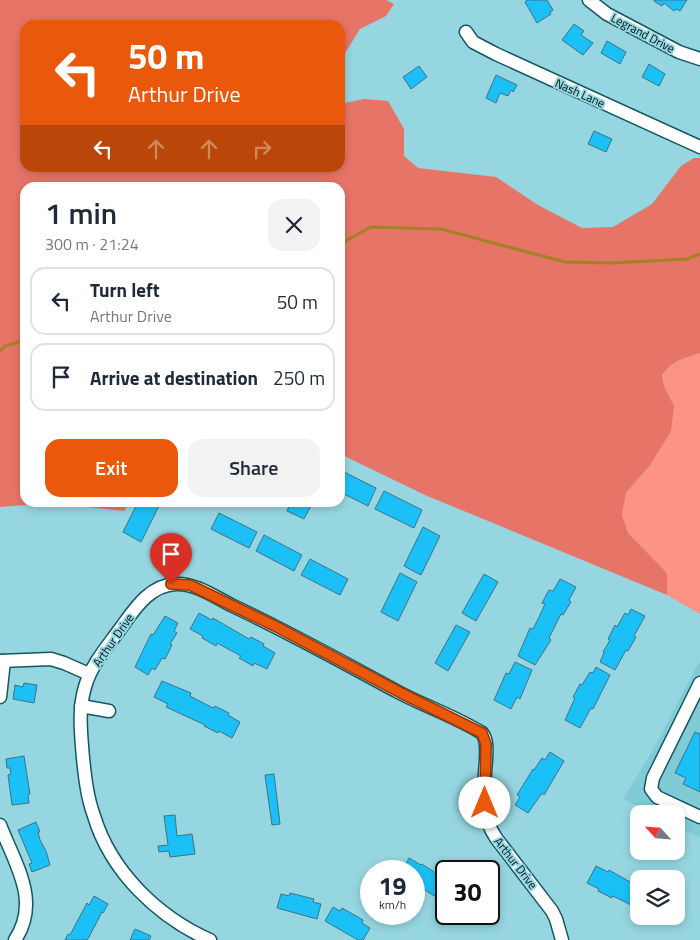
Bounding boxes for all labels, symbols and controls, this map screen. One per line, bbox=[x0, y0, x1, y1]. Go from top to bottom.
street label: Legrand Drive bbox=[608, 8, 678, 58]
text: 50 m bbox=[128, 29, 204, 83]
icon: left bbox=[45, 40, 110, 105]
street label: Nash Lane bbox=[552, 74, 608, 112]
text: Arthur Drive bbox=[128, 77, 241, 111]
icon: left bbox=[89, 135, 117, 163]
icon: ahead bbox=[142, 135, 170, 163]
icon: ahead bbox=[195, 135, 223, 163]
icon: right bbox=[248, 135, 276, 163]
text: 1 min bbox=[45, 190, 117, 236]
button: close bbox=[268, 199, 320, 251]
text: 300 m · 21:24 bbox=[45, 232, 139, 256]
text: Turn left bbox=[90, 275, 160, 304]
icon: left bbox=[47, 287, 75, 315]
text: 50 m bbox=[277, 287, 318, 316]
text: Arthur Drive bbox=[90, 304, 172, 328]
icon: arrive bbox=[47, 363, 75, 391]
text: Arrive at destination bbox=[90, 363, 258, 392]
text: 250 m bbox=[273, 363, 325, 392]
button: Exit bbox=[45, 439, 178, 497]
button: Share bbox=[188, 439, 320, 497]
pin bbox=[150, 533, 192, 584]
icon: arrive bbox=[157, 540, 185, 568]
street label: Arthur Drive bbox=[88, 609, 138, 671]
position arrow bbox=[458, 776, 510, 828]
north arrow bbox=[630, 805, 685, 860]
map controls bbox=[630, 805, 685, 925]
street label: Arthur Drive bbox=[490, 833, 542, 893]
speed limit sign: 30 bbox=[435, 860, 500, 925]
text: 19 bbox=[378, 867, 407, 905]
button: layers bbox=[630, 870, 685, 925]
text: km/h bbox=[379, 895, 406, 914]

